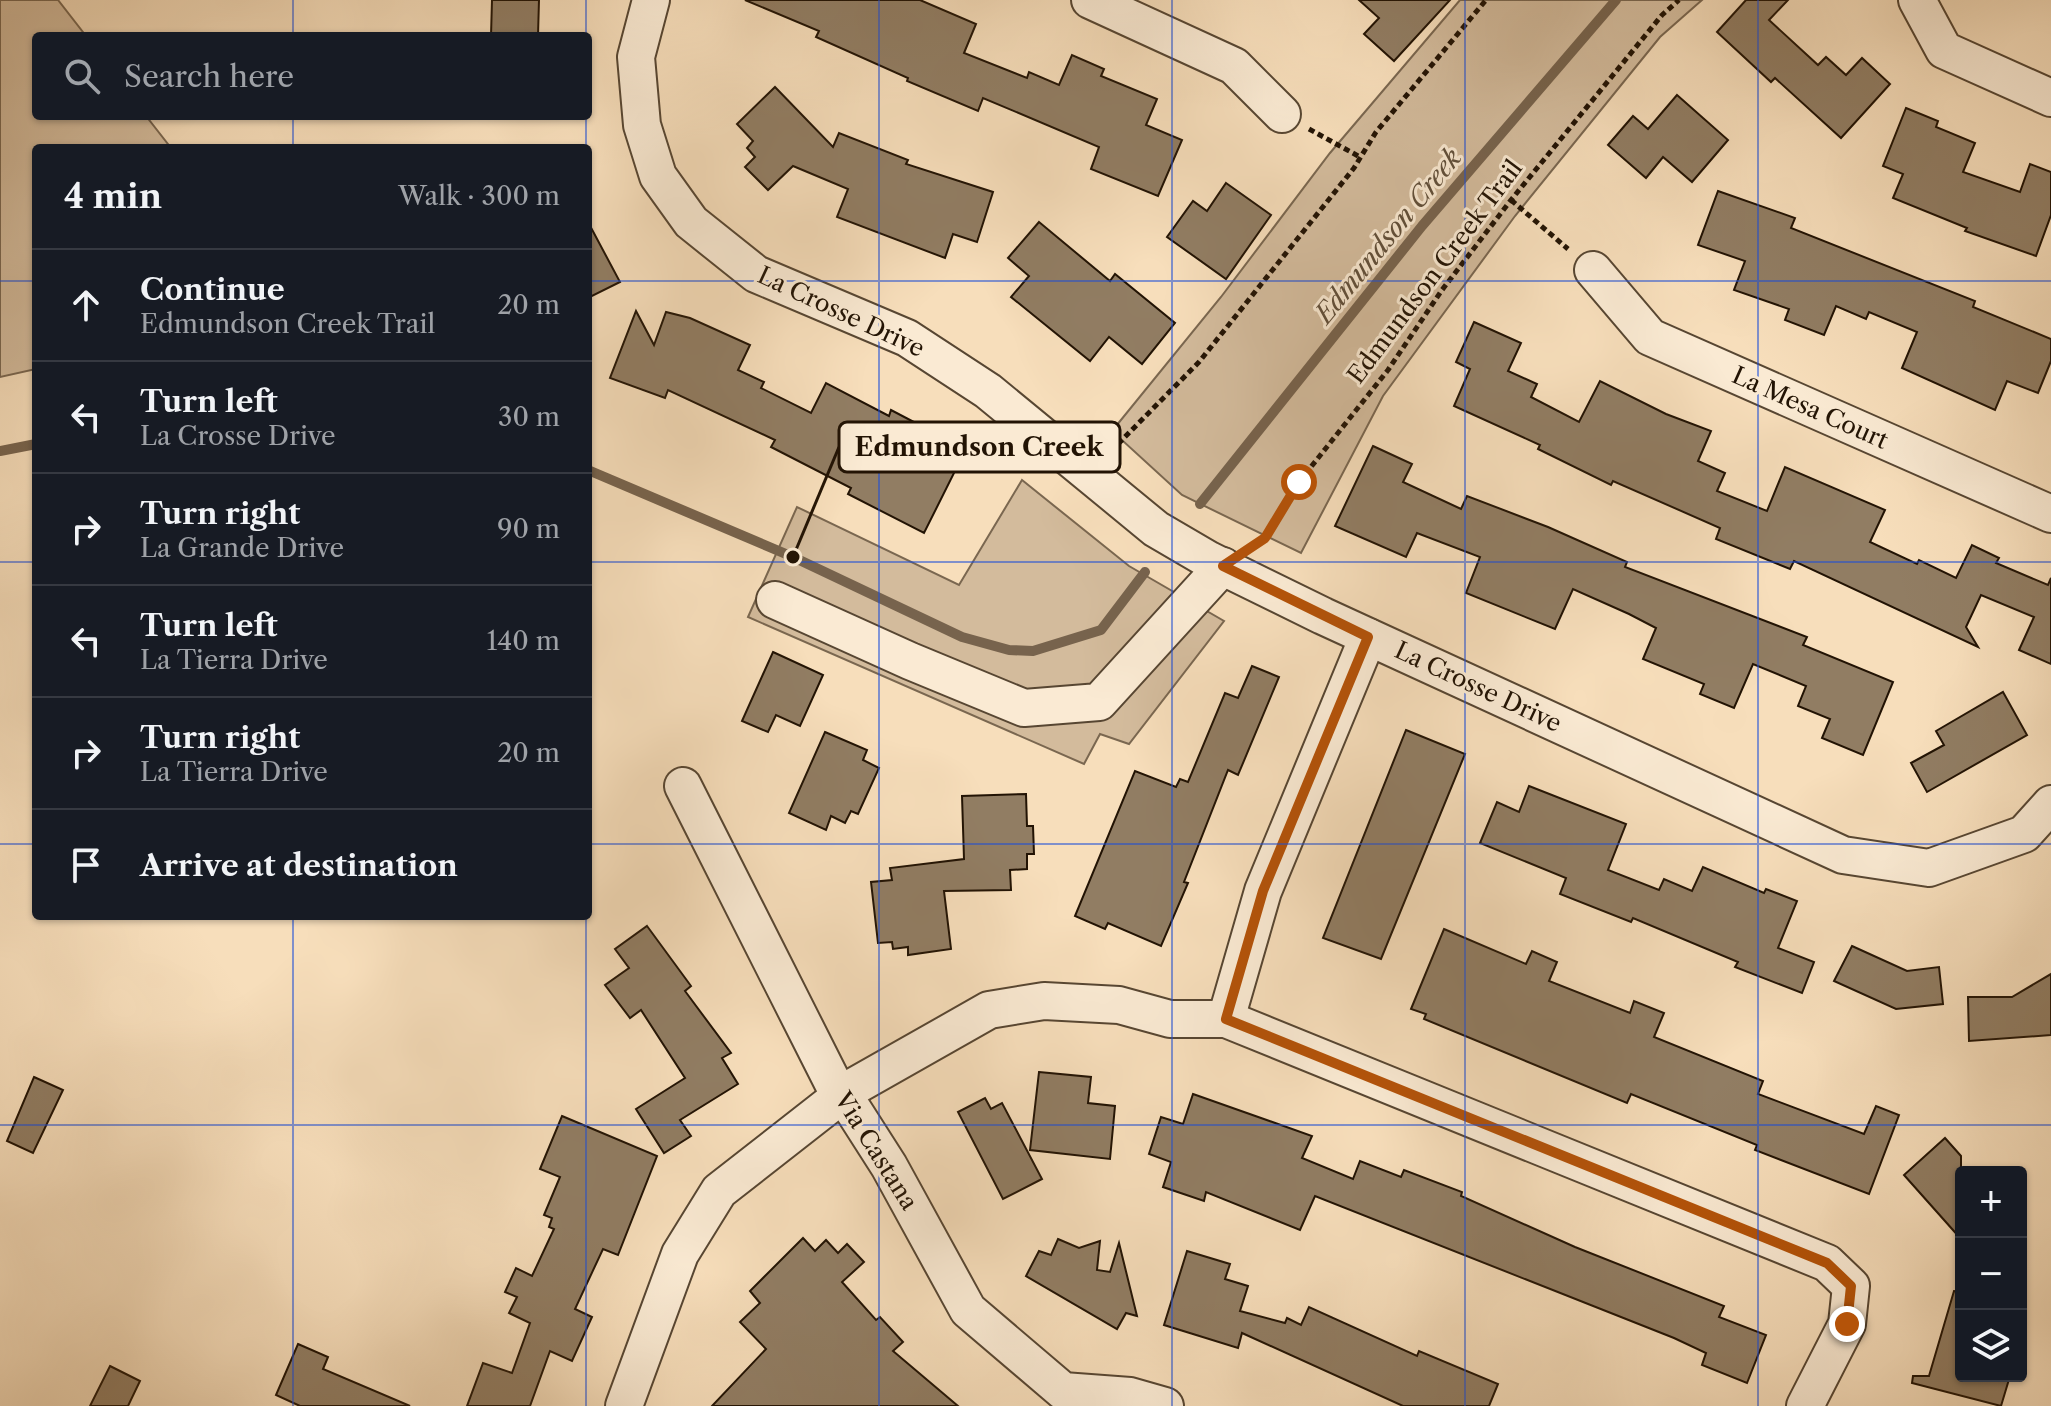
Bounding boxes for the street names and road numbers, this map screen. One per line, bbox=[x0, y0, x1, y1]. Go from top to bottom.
street label: Edmundson Creek Trail bbox=[1341, 154, 1528, 389]
street label: La Crosse Drive bbox=[753, 260, 929, 363]
street label: La Mesa Court bbox=[1728, 360, 1893, 455]
street label: La Crosse Drive bbox=[1390, 635, 1566, 738]
street label: Via Castana bbox=[828, 1086, 924, 1215]

